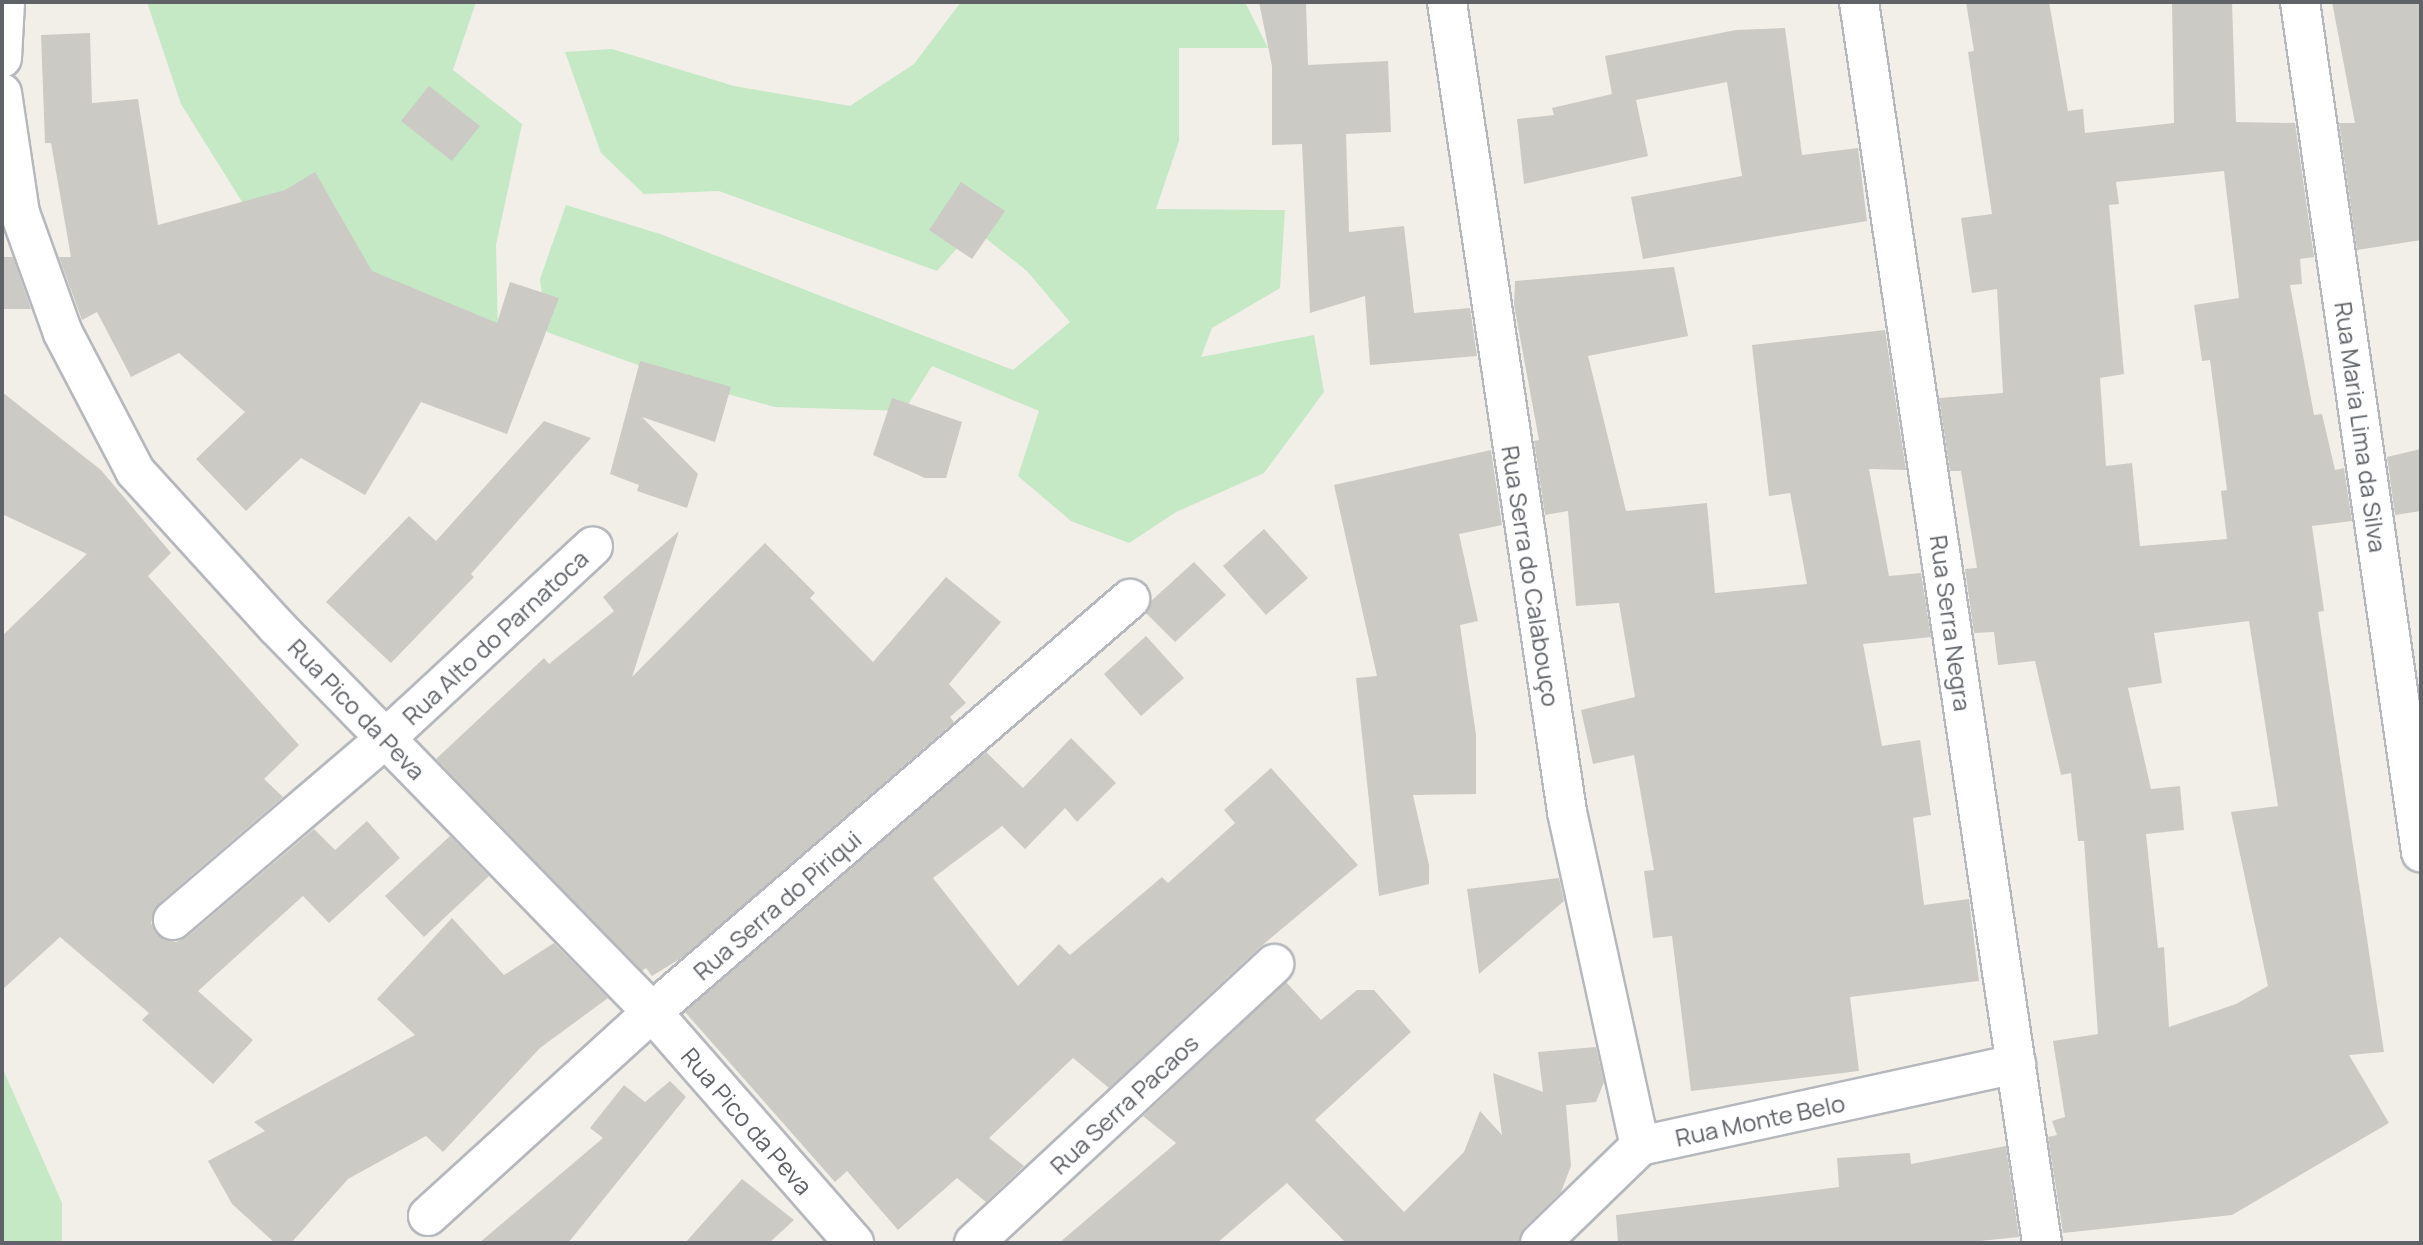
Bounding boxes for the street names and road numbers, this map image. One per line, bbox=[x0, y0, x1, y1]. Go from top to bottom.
street label: Rua Maria Lima da Silva bbox=[2329, 300, 2393, 554]
street label: Rua Serra do Calabouço bbox=[1496, 444, 1566, 708]
street label: Rua Serra Negra bbox=[1924, 533, 1978, 713]
street label: Rua Alto do Parnatoca bbox=[396, 544, 594, 730]
street label: Rua Pico da Peva bbox=[283, 633, 431, 785]
street label: Rua Serra do Piriqui bbox=[687, 824, 867, 986]
street label: Rua Serra Pacaos bbox=[1044, 1028, 1204, 1180]
street label: Rua Pico da Peva bbox=[676, 1042, 818, 1200]
street label: Rua Monte Belo bbox=[1673, 1088, 1847, 1152]

